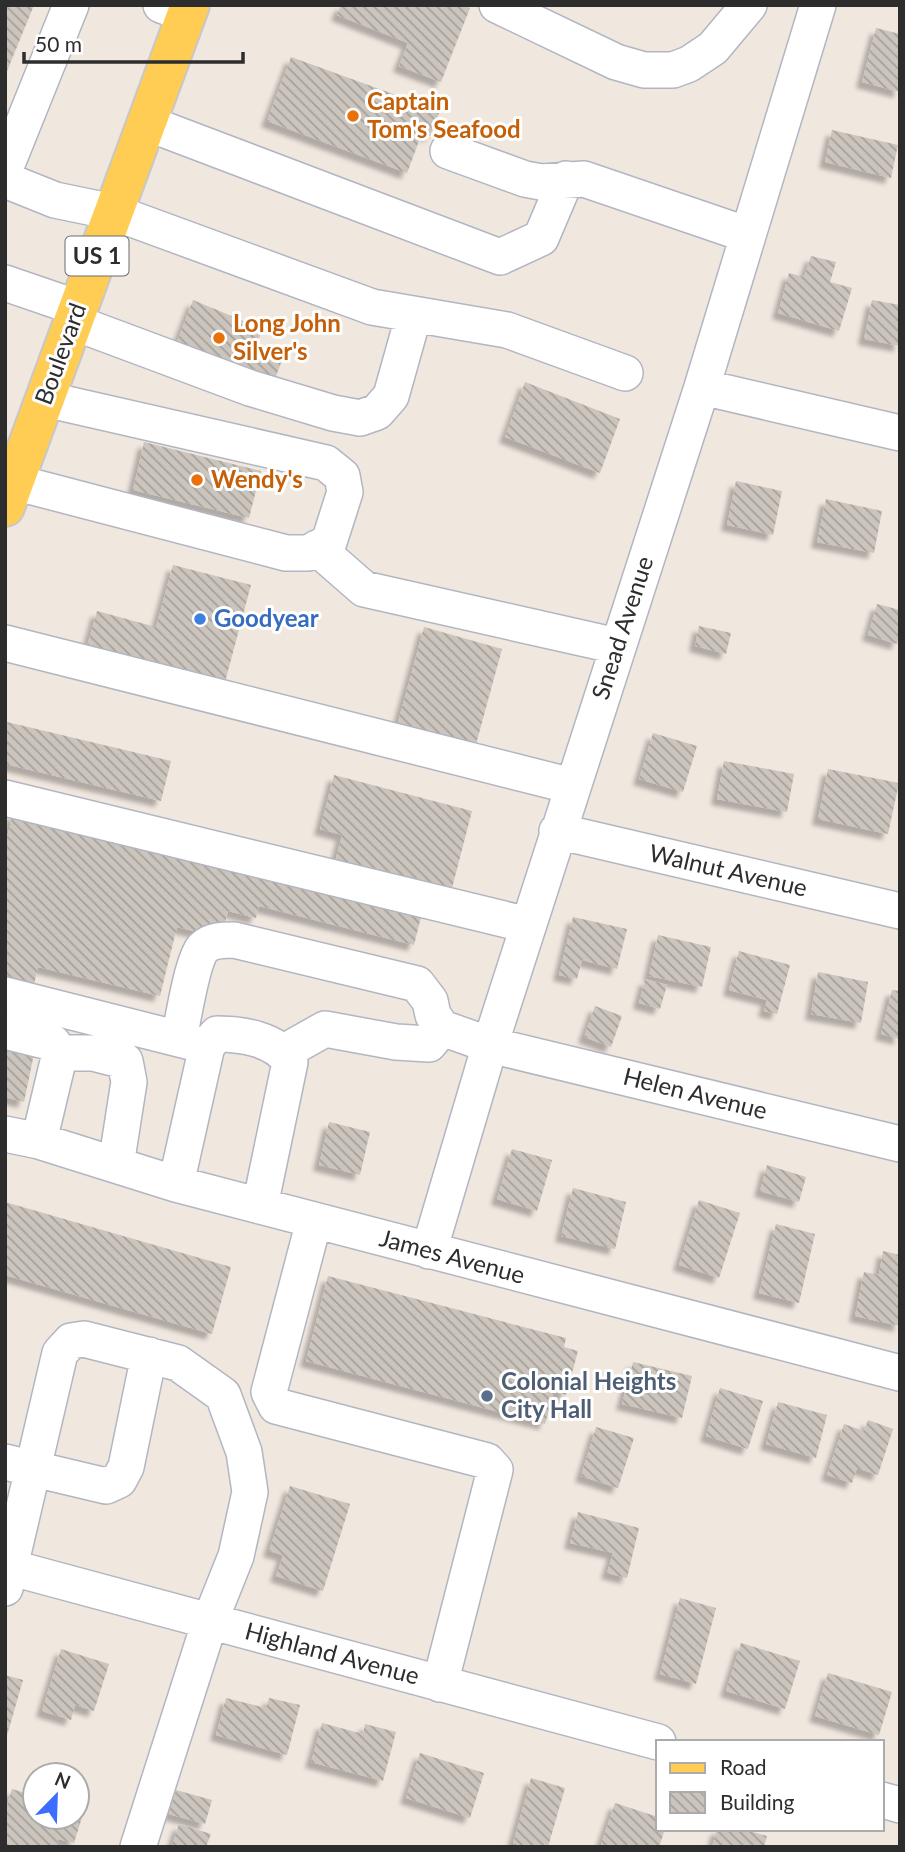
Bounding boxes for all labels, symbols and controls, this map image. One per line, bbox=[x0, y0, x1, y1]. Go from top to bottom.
scale bar bbox=[24, 21, 243, 65]
text: 50 m bbox=[35, 31, 82, 56]
place label: Captain Tom's Seafood bbox=[367, 86, 521, 143]
marker: Captain Tom's Seafood bbox=[345, 108, 361, 124]
road number: US 1 bbox=[66, 236, 128, 276]
street label: Boulevard bbox=[28, 299, 91, 408]
place label: Long John Silver's bbox=[233, 308, 341, 365]
marker: Long John Silver's bbox=[211, 330, 227, 346]
place label: Wendy's bbox=[211, 464, 303, 493]
marker: Wendy's bbox=[189, 472, 205, 488]
street label: Snead Avenue bbox=[585, 552, 658, 703]
place label: Goodyear bbox=[214, 603, 319, 632]
marker: Goodyear bbox=[192, 611, 208, 627]
street label: Walnut Avenue bbox=[647, 837, 810, 902]
street label: Helen Avenue bbox=[620, 1061, 770, 1124]
street label: James Avenue bbox=[377, 1222, 528, 1289]
place label: Colonial Heights City Hall bbox=[501, 1366, 676, 1423]
marker: Colonial Heights City Hall bbox=[479, 1388, 495, 1404]
street label: Highland Avenue bbox=[242, 1615, 423, 1690]
legend bbox=[656, 1740, 884, 1831]
text: Road bbox=[720, 1754, 767, 1779]
north arrow bbox=[21, 1761, 91, 1831]
text: N bbox=[52, 1766, 74, 1793]
text: Building bbox=[720, 1789, 795, 1814]

